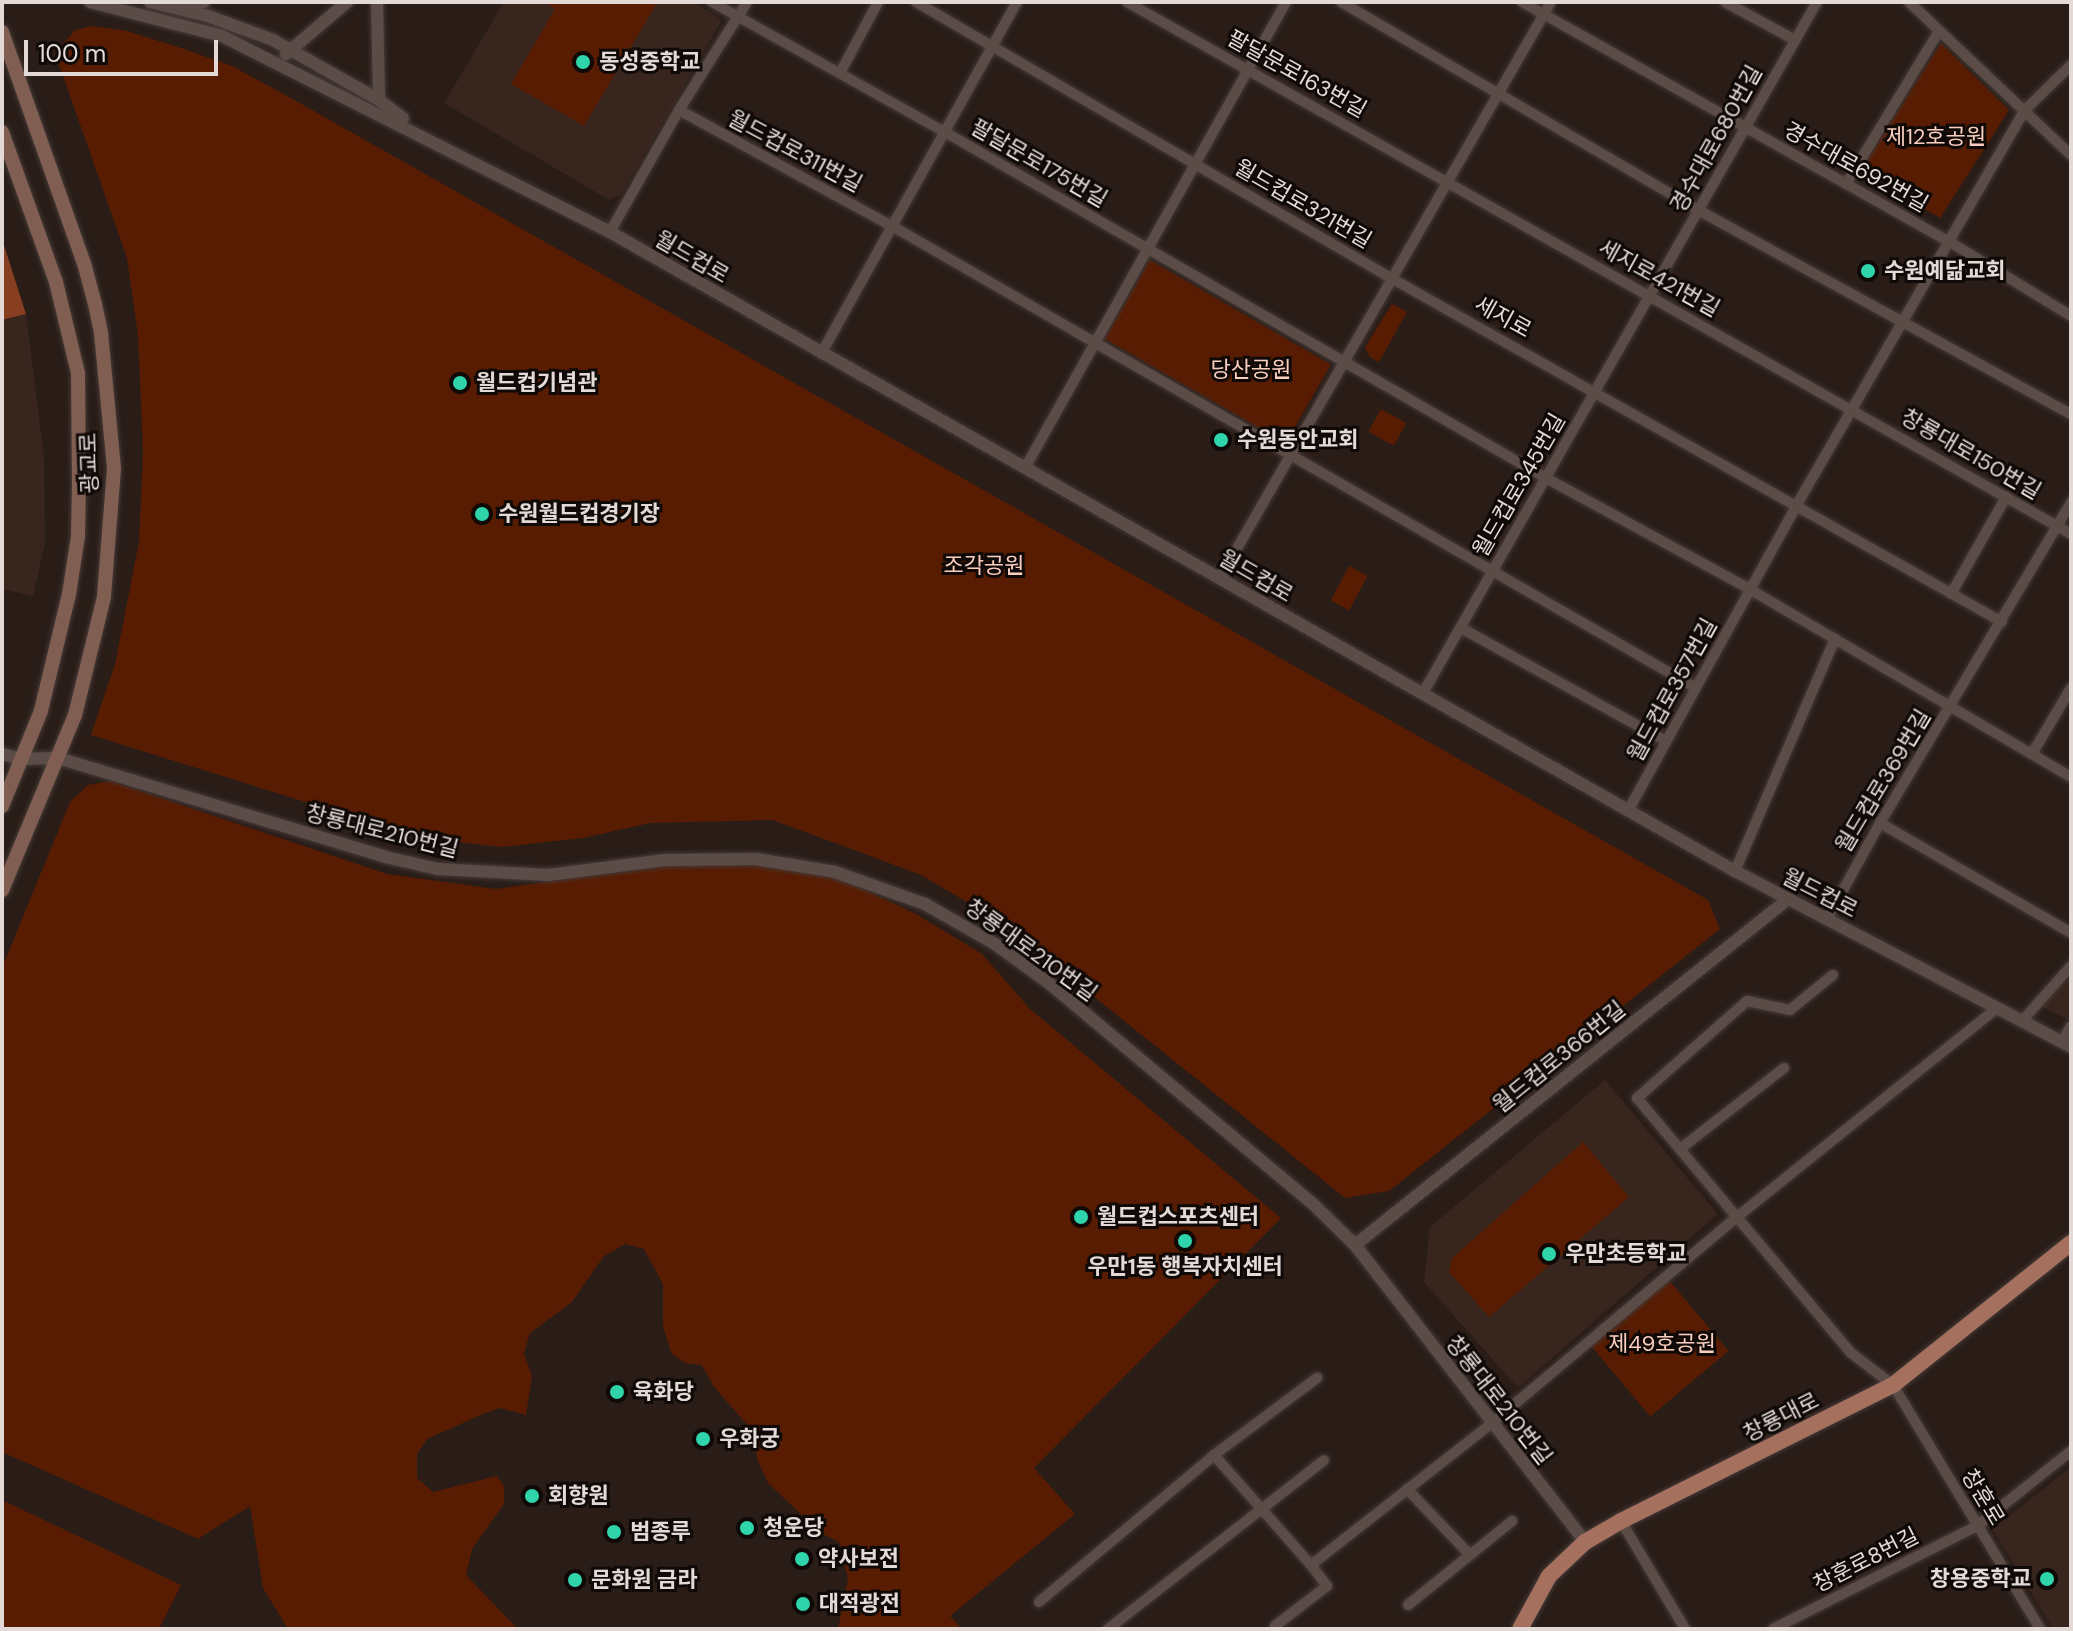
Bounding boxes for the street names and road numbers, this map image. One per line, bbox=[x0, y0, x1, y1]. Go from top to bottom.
street label: 팔달문로163번길 bbox=[1223, 25, 1371, 123]
street label: 경수대로680번길 bbox=[1665, 61, 1767, 217]
street label: 월드컵로311번길 bbox=[724, 105, 866, 197]
street label: 팔달문로175번길 bbox=[966, 113, 1112, 213]
street label: 경수대로692번길 bbox=[1779, 116, 1933, 218]
street label: 월드컵로321번길 bbox=[1230, 154, 1376, 254]
street label: 월드컵로 bbox=[650, 225, 734, 289]
street label: 세지로421번길 bbox=[1594, 234, 1724, 322]
street label: 세지로 bbox=[1470, 291, 1536, 343]
street label: 창룡대로150번길 bbox=[1897, 403, 2045, 505]
street label: 월드컵로345번길 bbox=[1467, 409, 1571, 561]
street label: 광교로 bbox=[75, 432, 103, 494]
street label: 월드컵로 bbox=[1214, 544, 1298, 608]
street label: 월드컵로357번길 bbox=[1622, 614, 1722, 766]
street label: 월드컵로369번길 bbox=[1830, 705, 1936, 857]
street label: 창룡대로210번길 bbox=[303, 799, 461, 863]
street label: 월드컵로 bbox=[1778, 863, 1862, 923]
street label: 창룡대로210번길 bbox=[960, 893, 1102, 1007]
street label: 월드컵로366번길 bbox=[1488, 996, 1630, 1118]
street label: 창룡대로210번길 bbox=[1441, 1330, 1557, 1470]
street label: 창룡대로 bbox=[1739, 1387, 1823, 1447]
street label: 창훈로 bbox=[1956, 1464, 2010, 1530]
street label: 창훈로8번길 bbox=[1809, 1522, 1923, 1598]

